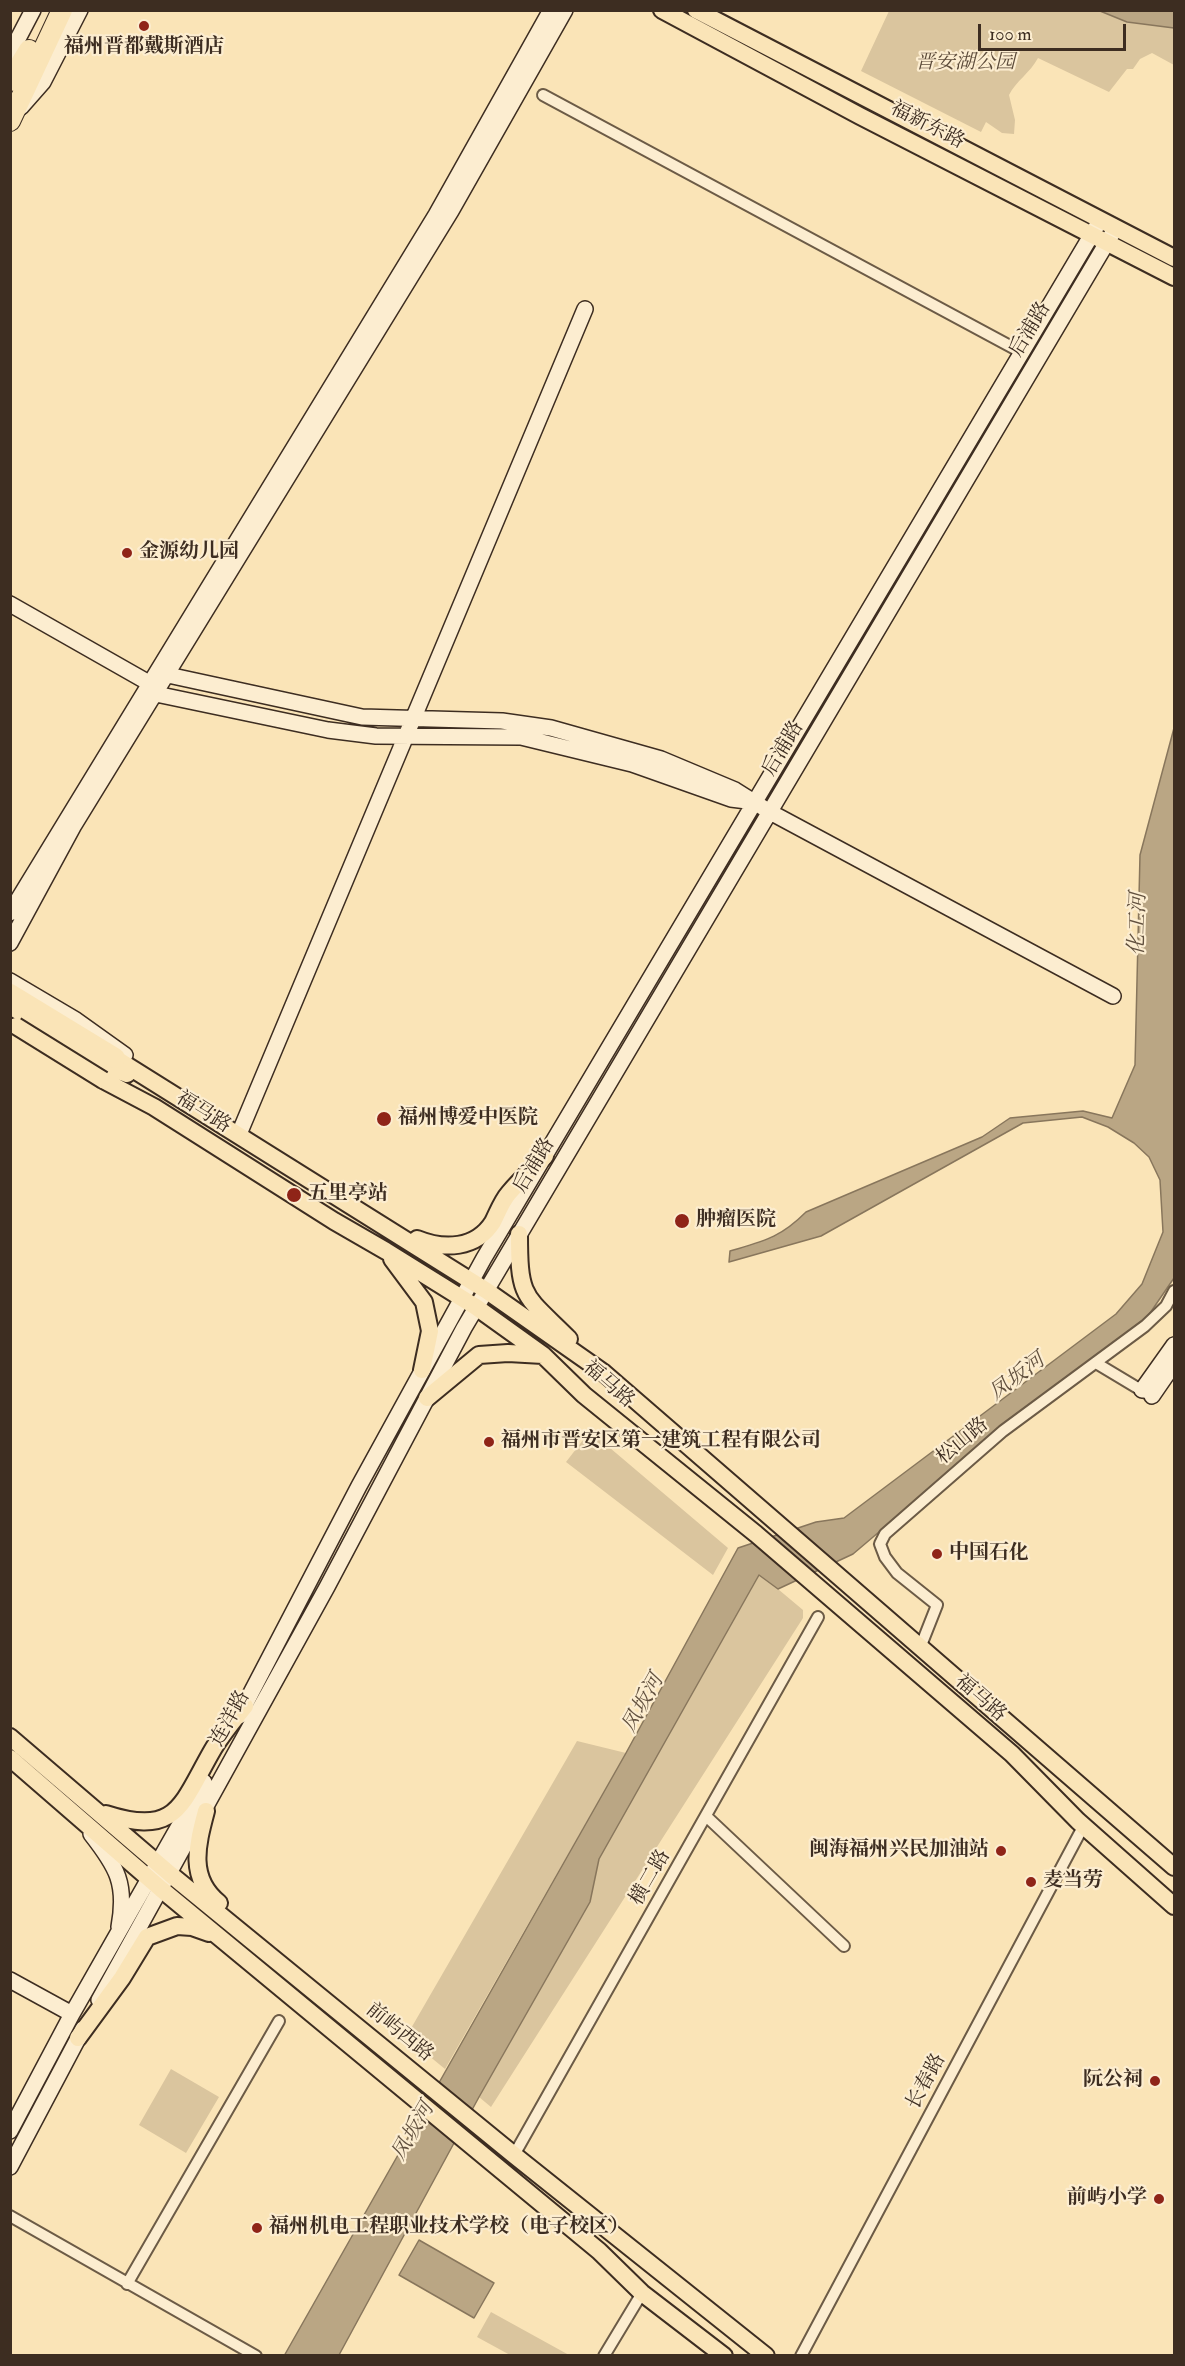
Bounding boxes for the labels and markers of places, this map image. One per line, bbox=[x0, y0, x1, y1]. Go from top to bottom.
marker: 福州晋都戴斯酒店 bbox=[137, 19, 151, 33]
place label: 福州晋都戴斯酒店 bbox=[64, 36, 224, 60]
place label: 金源幼儿园 bbox=[139, 541, 239, 565]
marker: 金源幼儿园 bbox=[120, 546, 134, 560]
place label: 福州博爱中医院 bbox=[398, 1107, 538, 1131]
marker: 福州博爱中医院 bbox=[375, 1110, 393, 1128]
place label: 五里亭站 bbox=[308, 1183, 388, 1207]
marker: 五里亭站 bbox=[285, 1186, 303, 1204]
place label: 肿瘤医院 bbox=[696, 1209, 776, 1233]
marker: 肿瘤医院 bbox=[673, 1212, 691, 1230]
place label: 福州市晋安区第一建筑工程有限公司 bbox=[501, 1430, 821, 1454]
marker: 福州市晋安区第一建筑工程有限公司 bbox=[482, 1435, 496, 1449]
place label: 中国石化 bbox=[949, 1542, 1029, 1566]
marker: 中国石化 bbox=[930, 1547, 944, 1561]
place label: 闽海福州兴民加油站 bbox=[809, 1839, 989, 1863]
marker: 闽海福州兴民加油站 bbox=[994, 1844, 1008, 1858]
place label: 麦当劳 bbox=[1043, 1870, 1103, 1894]
marker: 麦当劳 bbox=[1024, 1875, 1038, 1889]
place label: 阮公祠 bbox=[1083, 2069, 1143, 2093]
marker: 阮公祠 bbox=[1148, 2074, 1162, 2088]
place label: 前屿小学 bbox=[1067, 2187, 1147, 2211]
marker: 前屿小学 bbox=[1152, 2192, 1166, 2206]
place label: 福州机电工程职业技术学校（电子校区） bbox=[269, 2216, 629, 2240]
marker: 福州机电工程职业技术学校（电子校区） bbox=[250, 2221, 264, 2235]

